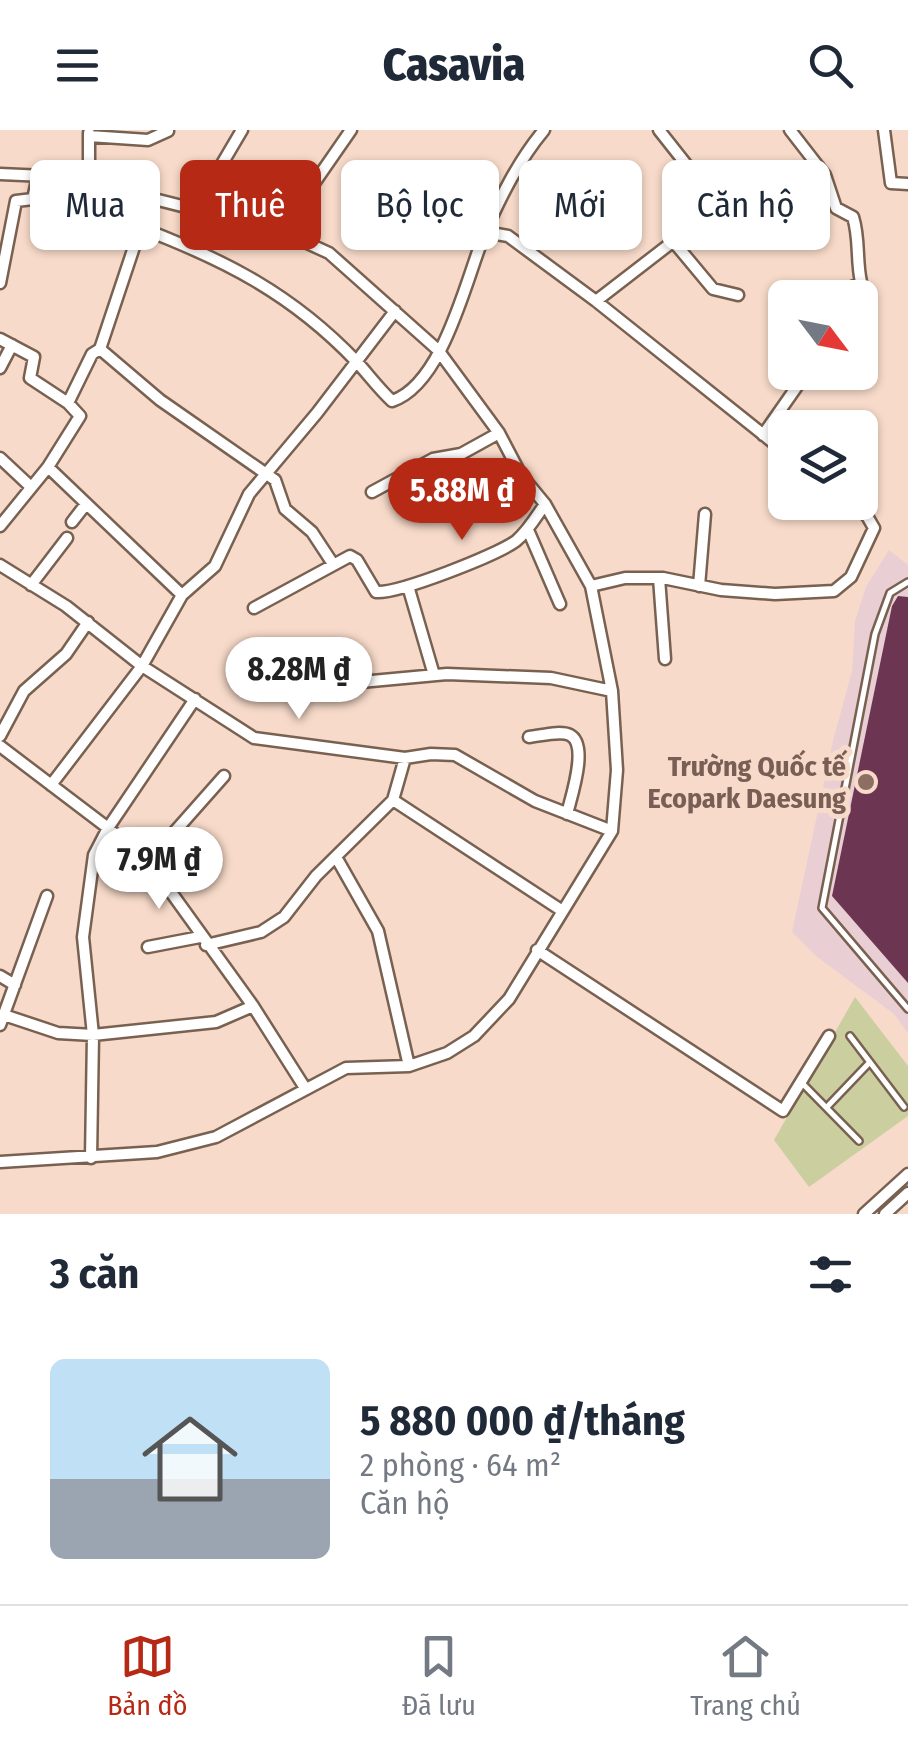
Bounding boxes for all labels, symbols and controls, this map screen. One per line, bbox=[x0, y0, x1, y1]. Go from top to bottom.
icon: menu bbox=[50, 38, 105, 93]
text: Casavia bbox=[383, 38, 525, 92]
icon: search bbox=[803, 38, 858, 93]
chip: Mua bbox=[30, 160, 160, 250]
chip: Thuê bbox=[180, 160, 321, 250]
chip: Bộ lọc bbox=[341, 160, 499, 250]
chip: Mới bbox=[519, 160, 642, 250]
chip: Căn hộ bbox=[662, 160, 830, 250]
north arrow bbox=[768, 280, 878, 390]
map controls bbox=[768, 280, 878, 520]
button: layers bbox=[768, 410, 878, 520]
pin: 5.88M ₫ bbox=[370, 458, 554, 543]
text: 5.88M ₫ bbox=[410, 471, 514, 509]
pin: 8.28M ₫ bbox=[207, 637, 391, 722]
text: 8.28M ₫ bbox=[247, 650, 351, 688]
place label: Trường Quốc tế Ecopark Daesung bbox=[648, 749, 848, 815]
marker: Trường Quốc tế Ecopark Daesung bbox=[855, 771, 877, 793]
pin: 7.9M ₫ bbox=[78, 827, 240, 912]
text: 7.9M ₫ bbox=[117, 840, 201, 878]
icon: filters bbox=[803, 1247, 858, 1302]
text: 3 căn bbox=[50, 1249, 139, 1299]
text: 5 880 000 ₫/tháng bbox=[360, 1396, 685, 1446]
icon: home bbox=[130, 1399, 250, 1519]
text: 2 phòng · 64 m² bbox=[360, 1446, 561, 1484]
text: Căn hộ bbox=[360, 1484, 450, 1522]
tab: Bản đồ bbox=[107, 1629, 187, 1722]
tab: Đã lưu bbox=[402, 1629, 476, 1722]
tab: Trang chủ bbox=[690, 1629, 801, 1722]

